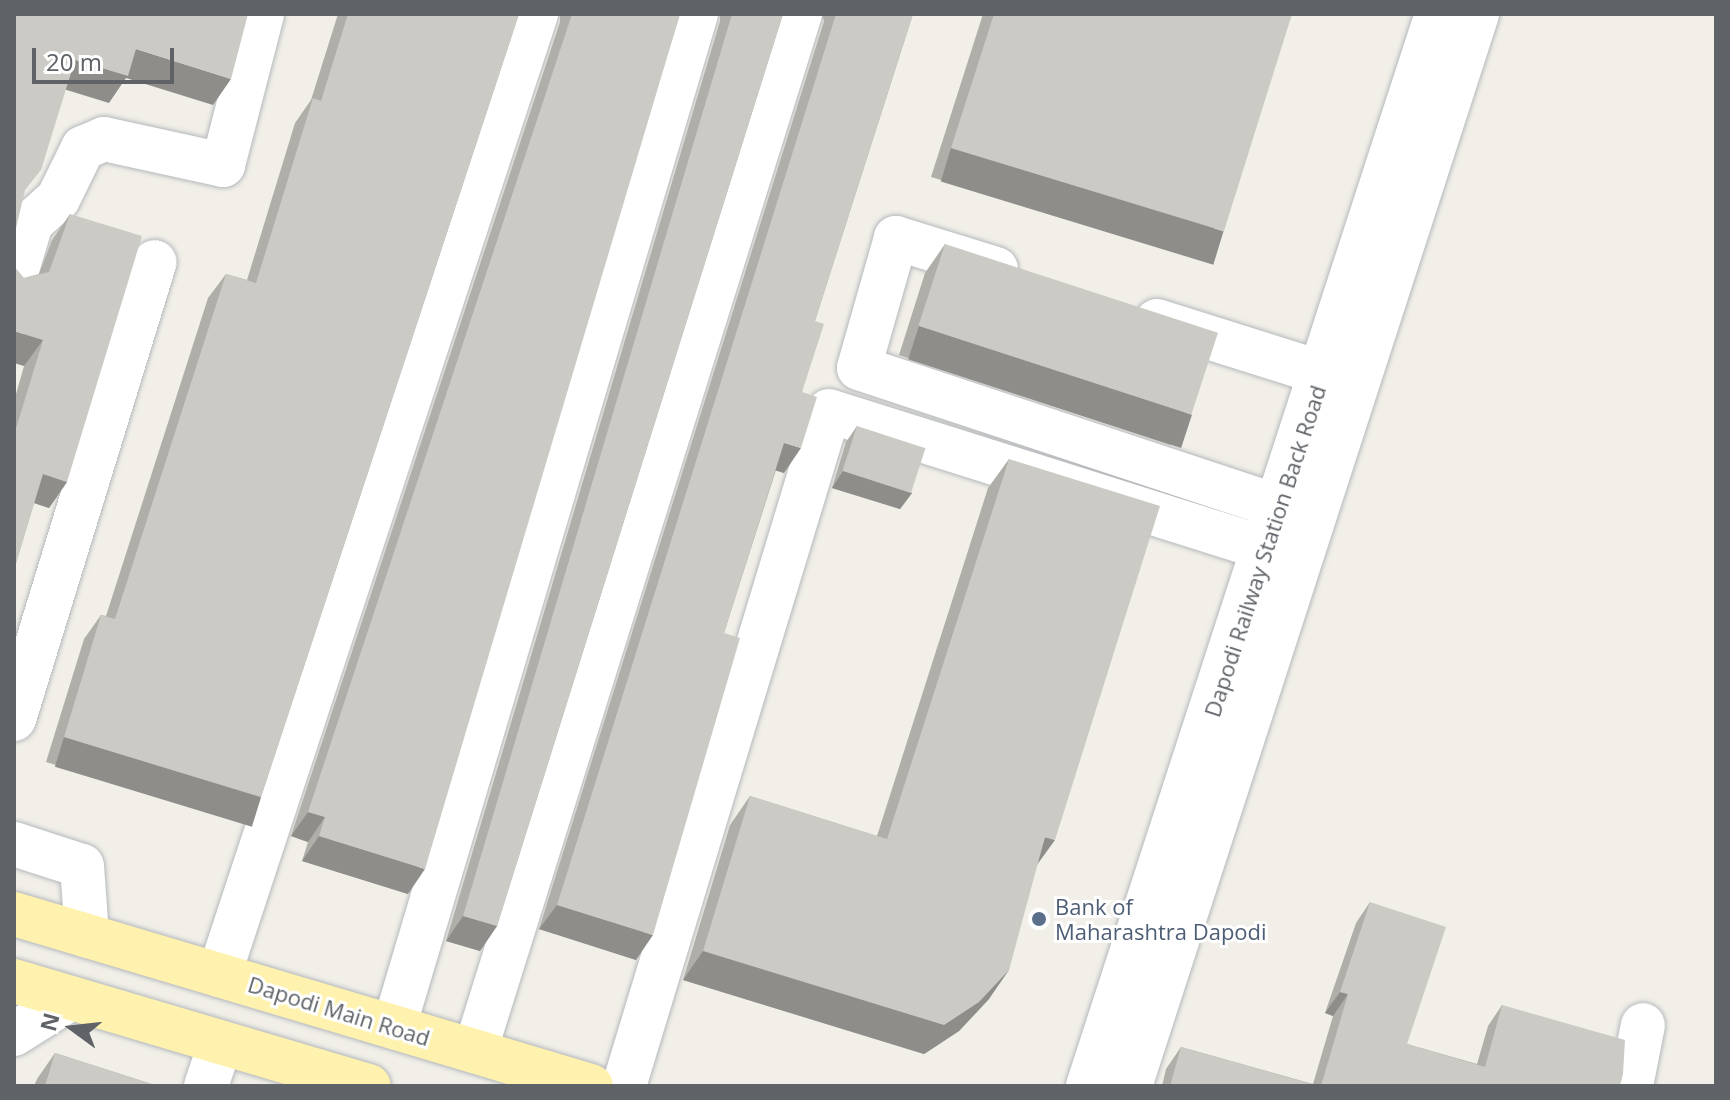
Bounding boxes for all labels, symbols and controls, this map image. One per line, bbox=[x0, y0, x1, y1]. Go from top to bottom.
scale bar bbox=[36, 32, 178, 82]
text: 20 m bbox=[46, 45, 102, 78]
street label: Dapodi Railway Station Back Road bbox=[1199, 382, 1331, 720]
place label: Bank of Maharashtra Dapodi bbox=[1055, 893, 1267, 944]
marker: Bank of Maharashtra Dapodi bbox=[1030, 910, 1048, 928]
street label: Dapodi Main Road bbox=[245, 971, 433, 1051]
north arrow bbox=[32, 988, 112, 1068]
text: N bbox=[32, 1009, 66, 1034]

